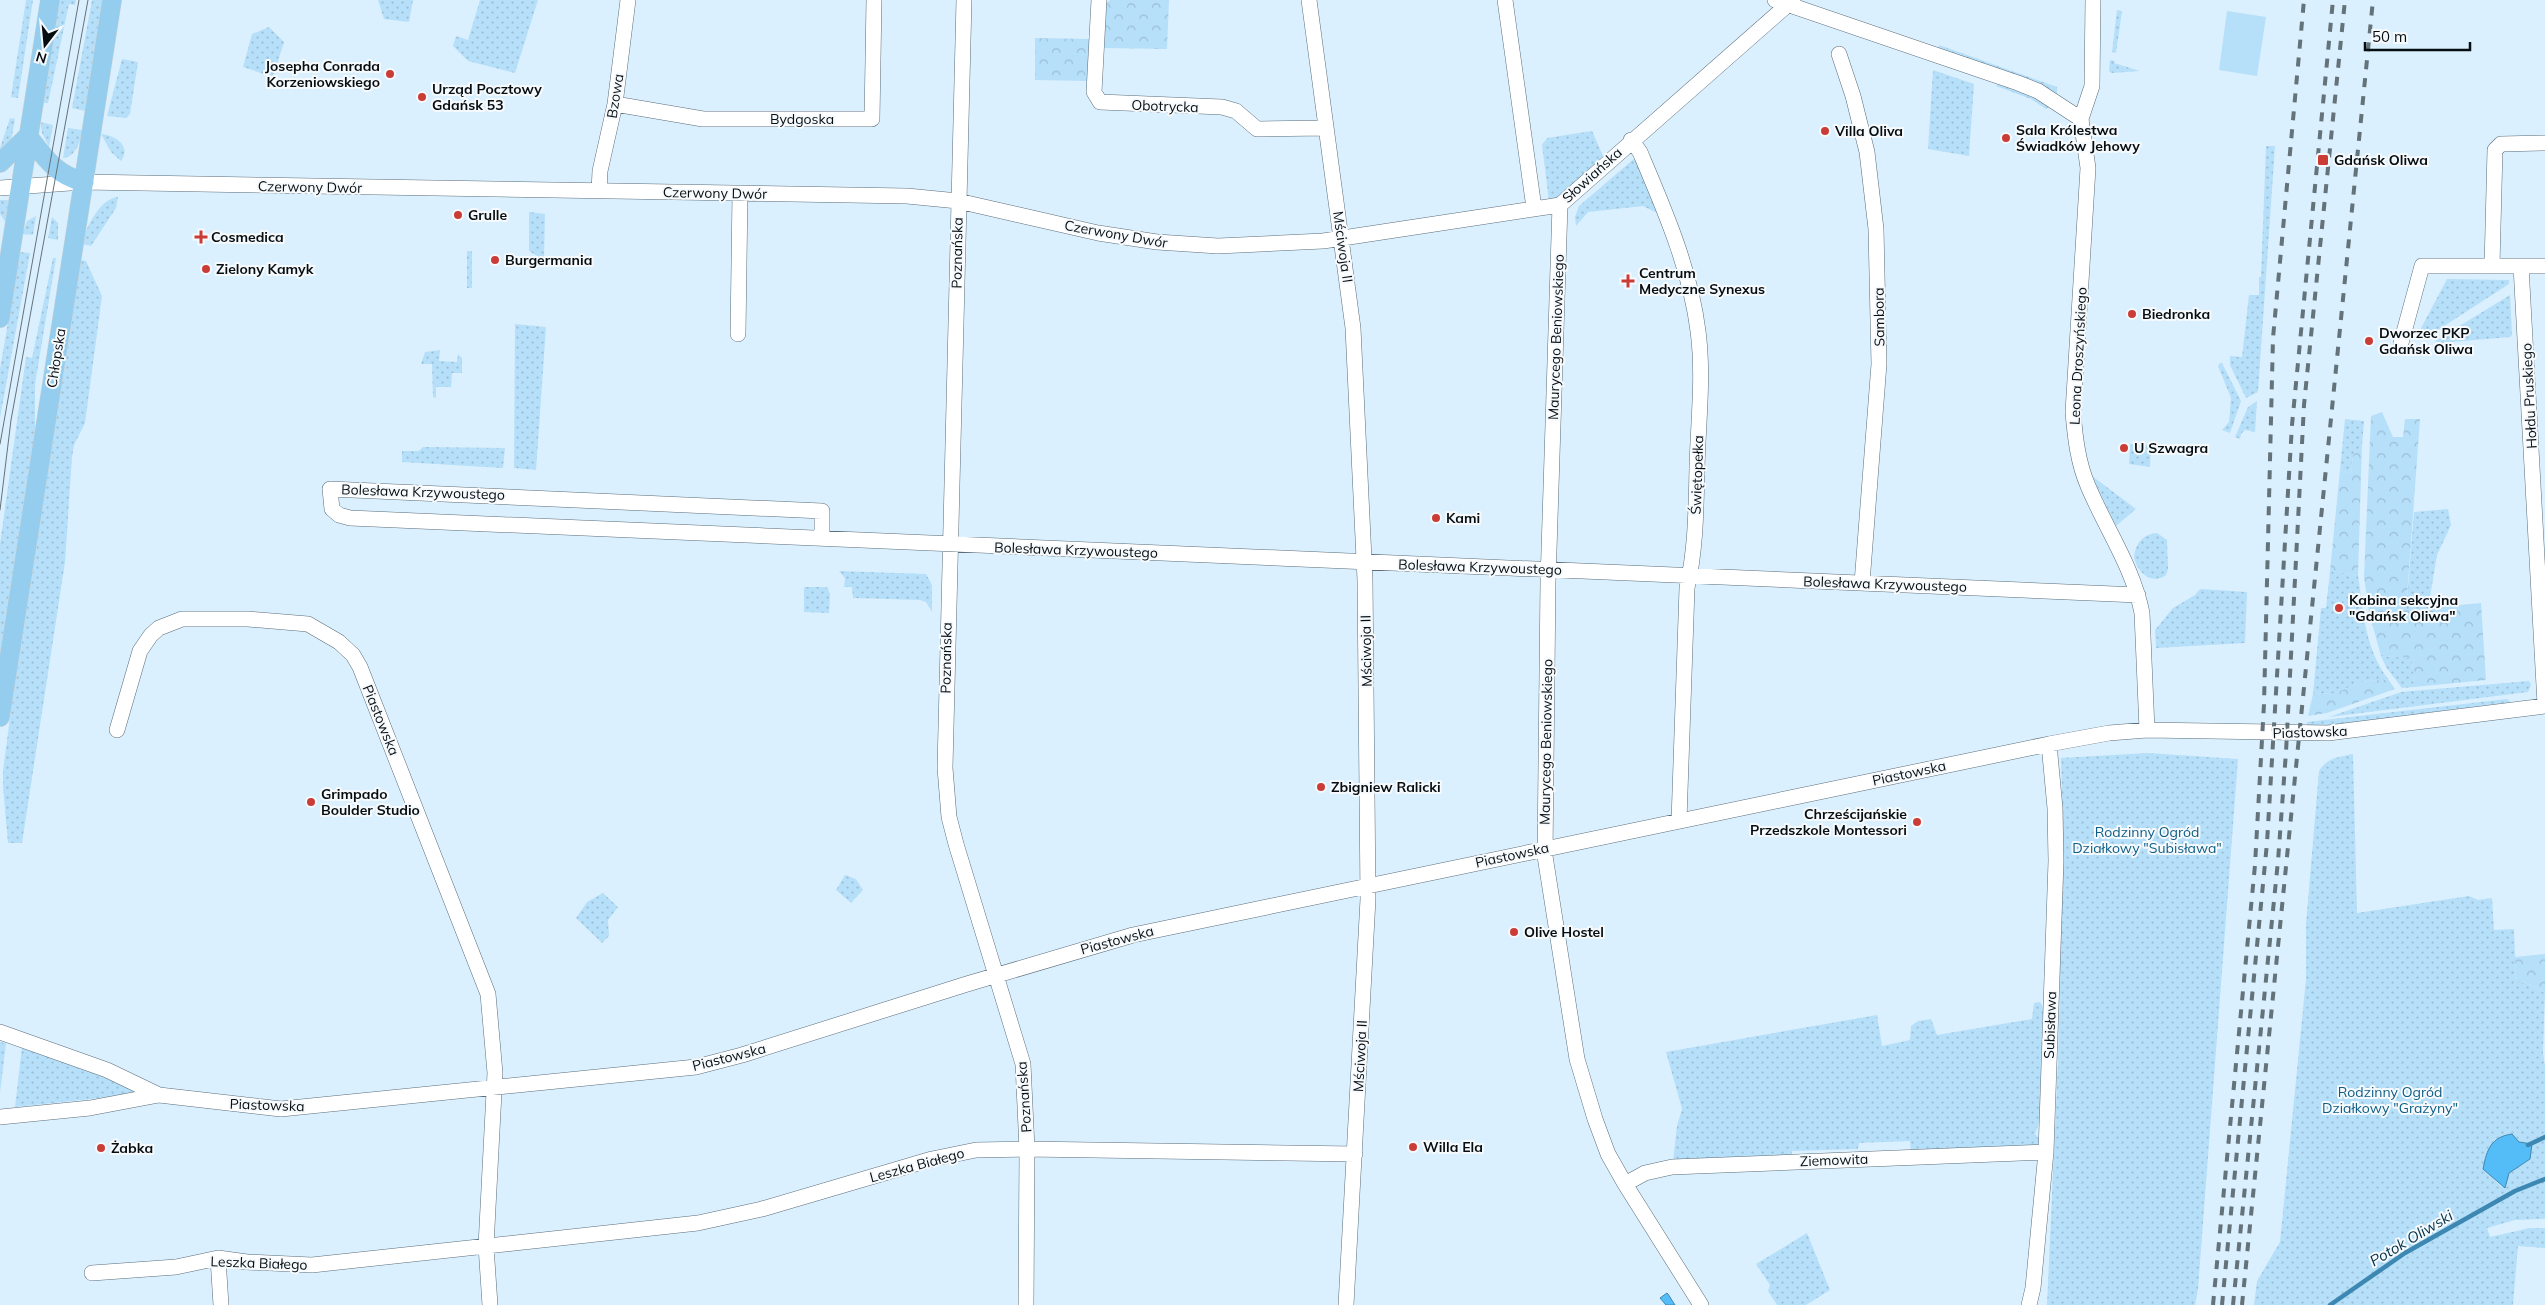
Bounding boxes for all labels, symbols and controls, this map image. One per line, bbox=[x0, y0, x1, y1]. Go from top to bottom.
north arrow bbox=[20, 20, 70, 70]
scale bar bbox=[2365, 20, 2470, 52]
text: 50 m bbox=[2372, 27, 2407, 46]
text: N bbox=[34, 47, 49, 68]
place label: Josepha Conrada Korzeniowskiego bbox=[265, 57, 380, 91]
marker: Josepha Conrada Korzeniowskiego bbox=[384, 68, 396, 80]
street label: Bzowa bbox=[603, 72, 627, 120]
place label: Urząd Pocztowy Gdańsk 53 bbox=[432, 80, 542, 114]
marker: Urząd Pocztowy Gdańsk 53 bbox=[416, 91, 428, 103]
street label: Obotrycka bbox=[1131, 96, 1199, 116]
street label: Bydgoska bbox=[770, 110, 834, 128]
place label: Sala Królestwa Świadków Jehowy bbox=[2016, 121, 2140, 155]
place label: Villa Oliva bbox=[1834, 122, 1903, 140]
marker: Villa Oliva bbox=[1819, 125, 1831, 137]
marker: Sala Królestwa Świadków Jehowy bbox=[2000, 132, 2012, 144]
street label: Słowiańska bbox=[1558, 143, 1626, 207]
place label: Gdańsk Oliwa bbox=[2334, 151, 2428, 169]
marker: Gdańsk Oliwa bbox=[2316, 153, 2330, 167]
street label: Czerwony Dwór bbox=[258, 177, 363, 197]
street label: Czerwony Dwór bbox=[663, 183, 768, 203]
place label: Grulle bbox=[468, 206, 508, 224]
marker: Grulle bbox=[452, 209, 464, 221]
street label: Mściwoja II bbox=[1329, 210, 1357, 284]
street label: Czerwony Dwór bbox=[1063, 216, 1170, 252]
street label: Poznańska bbox=[947, 217, 967, 289]
place label: Cosmedica bbox=[211, 228, 284, 246]
marker: Cosmedica bbox=[195, 231, 207, 243]
place label: Burgermania bbox=[505, 251, 592, 269]
marker: Burgermania bbox=[489, 254, 501, 266]
street label: Maurycego Beniowskiego bbox=[1544, 254, 1568, 420]
place label: Zielony Kamyk bbox=[216, 260, 314, 278]
marker: Zielony Kamyk bbox=[200, 263, 212, 275]
place label: Centrum Medyczne Synexus bbox=[1639, 264, 1765, 298]
marker: Centrum Medyczne Synexus bbox=[1621, 274, 1635, 288]
street label: Sambora bbox=[1869, 287, 1889, 347]
street label: Leona Droszyńskiego bbox=[2065, 287, 2091, 425]
place label: Biedronka bbox=[2142, 305, 2210, 323]
marker: Biedronka bbox=[2126, 308, 2138, 320]
place label: Dworzec PKP Gdańsk Oliwa bbox=[2379, 324, 2473, 358]
street label: Chłopska bbox=[42, 327, 70, 389]
marker: Dworzec PKP Gdańsk Oliwa bbox=[2363, 335, 2375, 347]
street label: Hołdu Pruskiego bbox=[2517, 343, 2541, 449]
street label: Świętopełka bbox=[1687, 435, 1707, 515]
place label: U Szwagra bbox=[2134, 439, 2208, 457]
marker: U Szwagra bbox=[2118, 442, 2130, 454]
street label: Bolesława Krzywoustego bbox=[341, 480, 505, 504]
place label: Kami bbox=[1446, 509, 1480, 527]
marker: Kami bbox=[1430, 512, 1442, 524]
street label: Bolesława Krzywoustego bbox=[994, 538, 1158, 562]
street label: Bolesława Krzywoustego bbox=[1398, 555, 1562, 579]
street label: Bolesława Krzywoustego bbox=[1803, 572, 1967, 596]
place label: Kabina sekcyjna "Gdańsk Oliwa" bbox=[2349, 591, 2458, 625]
marker: Kabina sekcyjna "Gdańsk Oliwa" bbox=[2333, 602, 2345, 614]
street label: Mściwoja II bbox=[1356, 615, 1376, 687]
street label: Poznańska bbox=[936, 622, 956, 694]
street label: Maurycego Beniowskiego bbox=[1536, 659, 1556, 825]
street label: Piastowska bbox=[359, 682, 403, 758]
street label: Piastowska bbox=[2272, 722, 2348, 742]
street label: Piastowska bbox=[1870, 756, 1948, 790]
place label: Zbigniew Ralicki bbox=[1331, 778, 1441, 796]
marker: Zbigniew Ralicki bbox=[1315, 781, 1327, 793]
place label: Grimpado Boulder Studio bbox=[321, 785, 420, 819]
marker: Grimpado Boulder Studio bbox=[305, 796, 317, 808]
place label: Chrześcijańskie Przedszkole Montessori bbox=[1750, 805, 1907, 839]
marker: Chrześcijańskie Przedszkole Montessori bbox=[1911, 816, 1923, 828]
park label: Rodzinny Ogród Działkowy "Subisława" bbox=[2072, 823, 2222, 857]
street label: Piastowska bbox=[1473, 838, 1551, 872]
street label: Piastowska bbox=[1078, 922, 1156, 958]
place label: Olive Hostel bbox=[1524, 923, 1604, 941]
marker: Olive Hostel bbox=[1508, 926, 1520, 938]
street label: Subisława bbox=[2040, 991, 2060, 1059]
street label: Mściwoja II bbox=[1349, 1020, 1371, 1092]
street label: Piastowska bbox=[690, 1039, 768, 1075]
street label: Poznańska bbox=[1013, 1061, 1035, 1133]
park label: Rodzinny Ogród Działkowy "Grażyny" bbox=[2322, 1083, 2458, 1117]
street label: Piastowska bbox=[229, 1095, 305, 1115]
place label: Willa Ela bbox=[1423, 1138, 1483, 1156]
place label: Żabka bbox=[111, 1139, 153, 1157]
marker: Willa Ela bbox=[1407, 1141, 1419, 1153]
marker: Żabka bbox=[95, 1142, 107, 1154]
street label: Leszka Białego bbox=[868, 1144, 966, 1186]
street label: Ziemowita bbox=[1800, 1150, 1868, 1170]
water label: Potok Oliwski bbox=[2366, 1206, 2456, 1270]
street label: Leszka Białego bbox=[210, 1252, 308, 1274]

